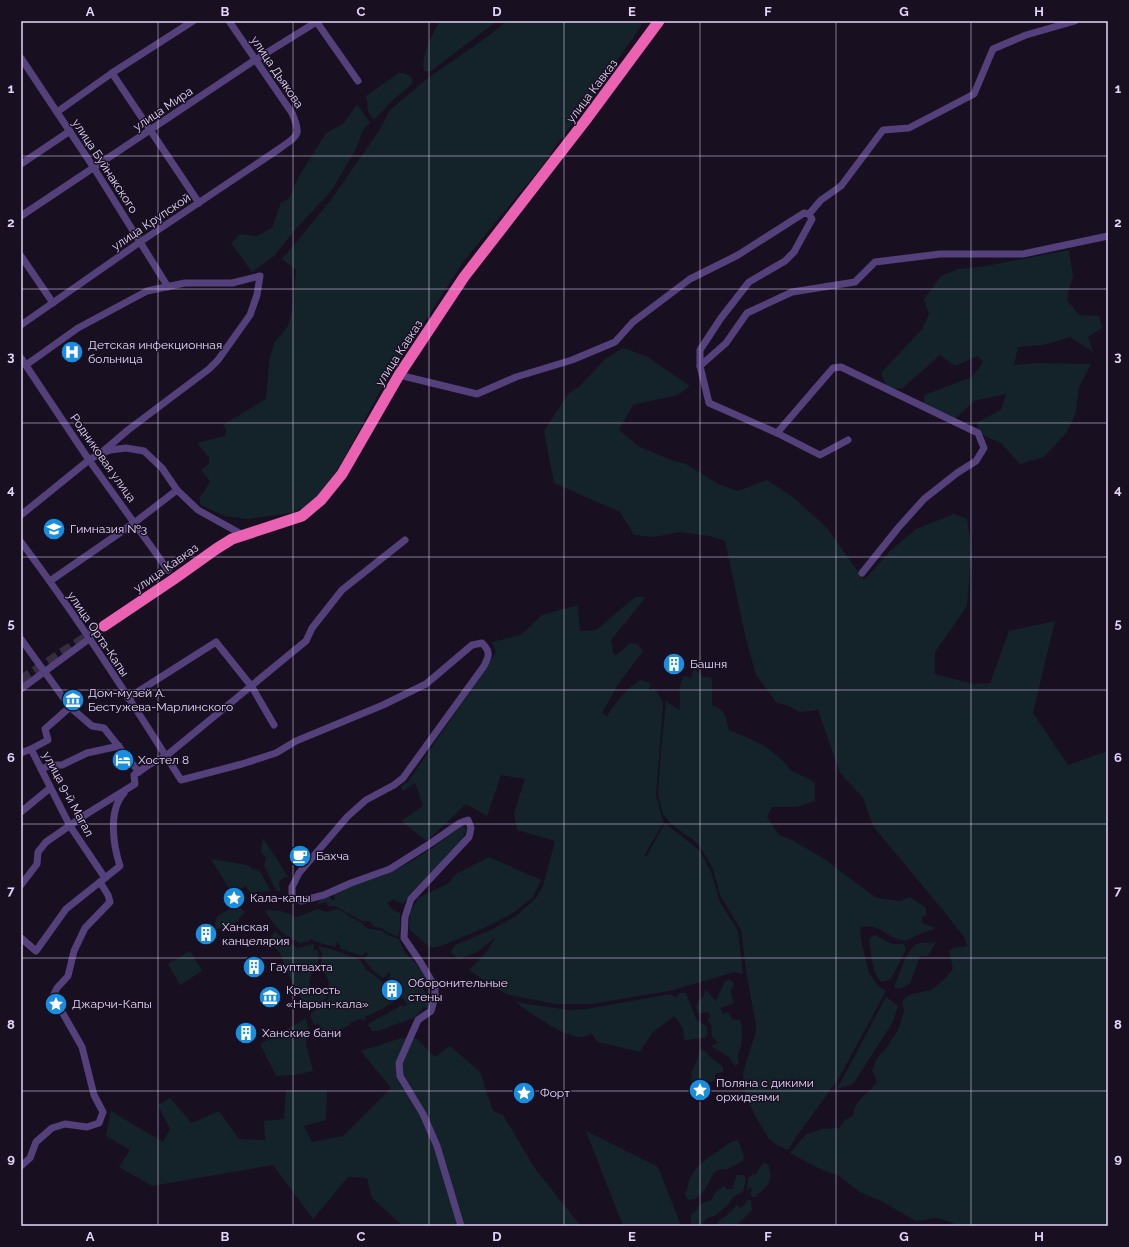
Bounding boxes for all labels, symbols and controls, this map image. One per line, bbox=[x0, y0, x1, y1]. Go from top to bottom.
text: A bbox=[86, 4, 95, 19]
text: B bbox=[221, 4, 230, 19]
text: C bbox=[357, 4, 366, 19]
text: D bbox=[492, 4, 502, 19]
text: E bbox=[628, 4, 636, 19]
text: F bbox=[764, 4, 772, 19]
text: G bbox=[899, 4, 909, 19]
text: H bbox=[1034, 4, 1044, 19]
street label: улица Дьякова bbox=[248, 33, 306, 111]
street label: улица Кавказ bbox=[564, 56, 621, 126]
text: 1 bbox=[8, 81, 15, 96]
text: 1 bbox=[1115, 81, 1122, 96]
street label: улица Мира bbox=[131, 84, 195, 134]
street label: улица Буйнакского bbox=[69, 116, 141, 216]
street label: улица Крупской bbox=[109, 191, 193, 253]
text: 2 bbox=[7, 215, 15, 230]
text: 2 bbox=[1114, 215, 1122, 230]
street label: улица Кавказ bbox=[372, 317, 426, 389]
place label: Детская инфекционная больница bbox=[88, 338, 222, 366]
hospital icon: Детская инфекционная больница bbox=[59, 339, 85, 365]
text: 3 bbox=[7, 349, 15, 364]
text: 3 bbox=[1114, 349, 1122, 364]
street label: Родниковая улица bbox=[67, 411, 139, 505]
text: 4 bbox=[7, 482, 15, 497]
text: 4 bbox=[1114, 482, 1122, 497]
school or university icon: Гимназия №3 bbox=[41, 516, 67, 542]
place label: Гимназия №3 bbox=[70, 522, 147, 536]
street label: улица Кавказ bbox=[131, 540, 201, 595]
street label: улица Орта-Капы bbox=[64, 589, 132, 679]
text: 5 bbox=[7, 616, 15, 631]
text: 5 bbox=[1114, 616, 1122, 631]
building icon: Башня bbox=[661, 651, 687, 677]
place label: Башня bbox=[690, 657, 727, 671]
place label: Дом-музей А. Бестужева-Марлинского bbox=[88, 686, 233, 714]
museum icon: Дом-музей А. Бестужева-Марлинского bbox=[60, 687, 86, 713]
hotel icon: Хостел 8 bbox=[110, 747, 136, 773]
street label: улица 9-й Магал bbox=[40, 749, 96, 839]
text: 6 bbox=[7, 750, 15, 765]
text: 6 bbox=[1114, 750, 1122, 765]
place label: Хостел 8 bbox=[138, 753, 189, 767]
cafe icon: Бахча bbox=[287, 843, 313, 869]
place label: Бахча bbox=[316, 849, 349, 863]
text: 7 bbox=[7, 883, 15, 898]
text: 7 bbox=[1114, 883, 1122, 898]
place icon: Кала-капы bbox=[221, 885, 247, 911]
place label: Кала-капы bbox=[250, 891, 310, 905]
place label: Ханская канцелярия bbox=[222, 920, 290, 948]
building icon: Ханская канцелярия bbox=[193, 921, 219, 947]
building icon: Гауптвахта bbox=[241, 954, 267, 980]
place label: Гауптвахта bbox=[270, 960, 333, 974]
place label: Оборонительные стены bbox=[408, 976, 508, 1004]
building icon: Оборонительные стены bbox=[379, 977, 405, 1003]
place label: Крепость «Нарын-кала» bbox=[286, 983, 369, 1011]
museum icon: Крепость «Нарын-кала» bbox=[257, 984, 283, 1010]
place icon: Джарчи-Капы bbox=[43, 991, 69, 1017]
place label: Джарчи-Капы bbox=[72, 997, 152, 1011]
text: 8 bbox=[7, 1017, 15, 1032]
text: 8 bbox=[1114, 1017, 1122, 1032]
building icon: Ханские бани bbox=[233, 1020, 259, 1046]
place label: Ханские бани bbox=[262, 1026, 341, 1040]
place label: Поляна с дикими орхидеями bbox=[716, 1076, 814, 1104]
place icon: Поляна с дикими орхидеями bbox=[687, 1077, 713, 1103]
place icon: Форт bbox=[511, 1080, 537, 1106]
place label: Форт bbox=[540, 1086, 570, 1100]
text: 9 bbox=[7, 1151, 15, 1166]
text: 9 bbox=[1114, 1151, 1122, 1166]
text: A bbox=[86, 1229, 95, 1244]
text: B bbox=[221, 1229, 230, 1244]
text: C bbox=[357, 1229, 366, 1244]
text: D bbox=[492, 1229, 502, 1244]
text: E bbox=[628, 1229, 636, 1244]
text: F bbox=[764, 1229, 772, 1244]
text: G bbox=[899, 1229, 909, 1244]
text: H bbox=[1034, 1229, 1044, 1244]

